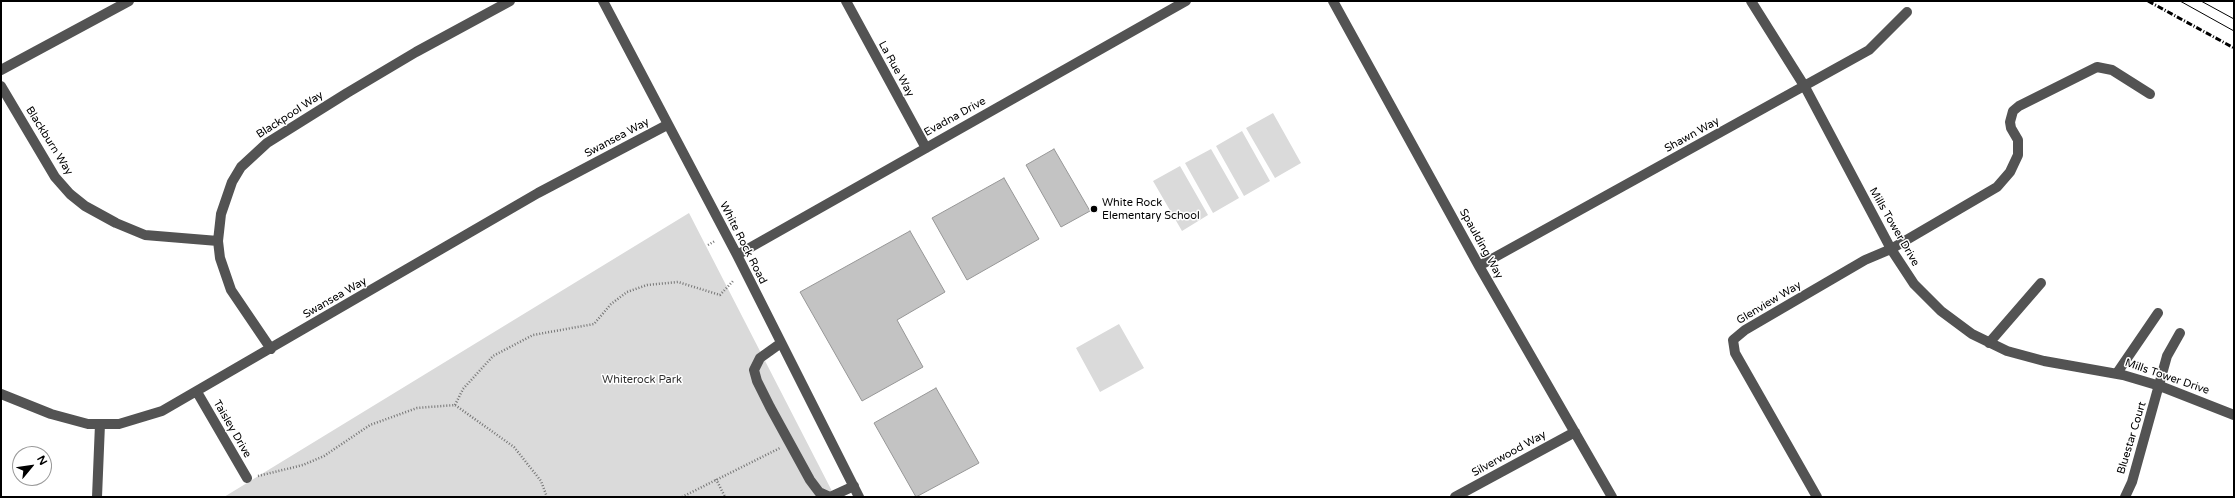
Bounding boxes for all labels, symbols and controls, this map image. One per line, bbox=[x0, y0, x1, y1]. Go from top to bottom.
street label: La Rue Way bbox=[875, 39, 917, 99]
street label: Blackpool Way bbox=[254, 89, 326, 141]
street label: Evadna Drive bbox=[922, 95, 988, 139]
street label: Blackburn Way bbox=[23, 104, 75, 178]
street label: Swansea Way bbox=[582, 115, 652, 161]
street label: Shawn Way bbox=[1662, 115, 1722, 155]
street label: Mills Tower Drive bbox=[1866, 185, 1922, 269]
place label: White Rock Elementary School bbox=[1102, 196, 1200, 222]
street label: White Rock Road bbox=[717, 200, 769, 286]
marker: White Rock Elementary School bbox=[1089, 204, 1099, 214]
street label: Spaulding Way bbox=[1456, 207, 1506, 281]
street label: Swansea Way bbox=[301, 274, 369, 322]
street label: Glenview Way bbox=[1734, 279, 1804, 327]
street label: Mills Tower Drive bbox=[2123, 356, 2211, 398]
park label: Whiterock Park bbox=[602, 373, 682, 387]
street label: Taisley Drive bbox=[210, 398, 254, 460]
street label: Bluestar Court bbox=[2115, 400, 2149, 476]
street label: Silverwood Way bbox=[1470, 428, 1548, 480]
north arrow bbox=[12, 446, 52, 486]
text: N bbox=[34, 453, 50, 467]

